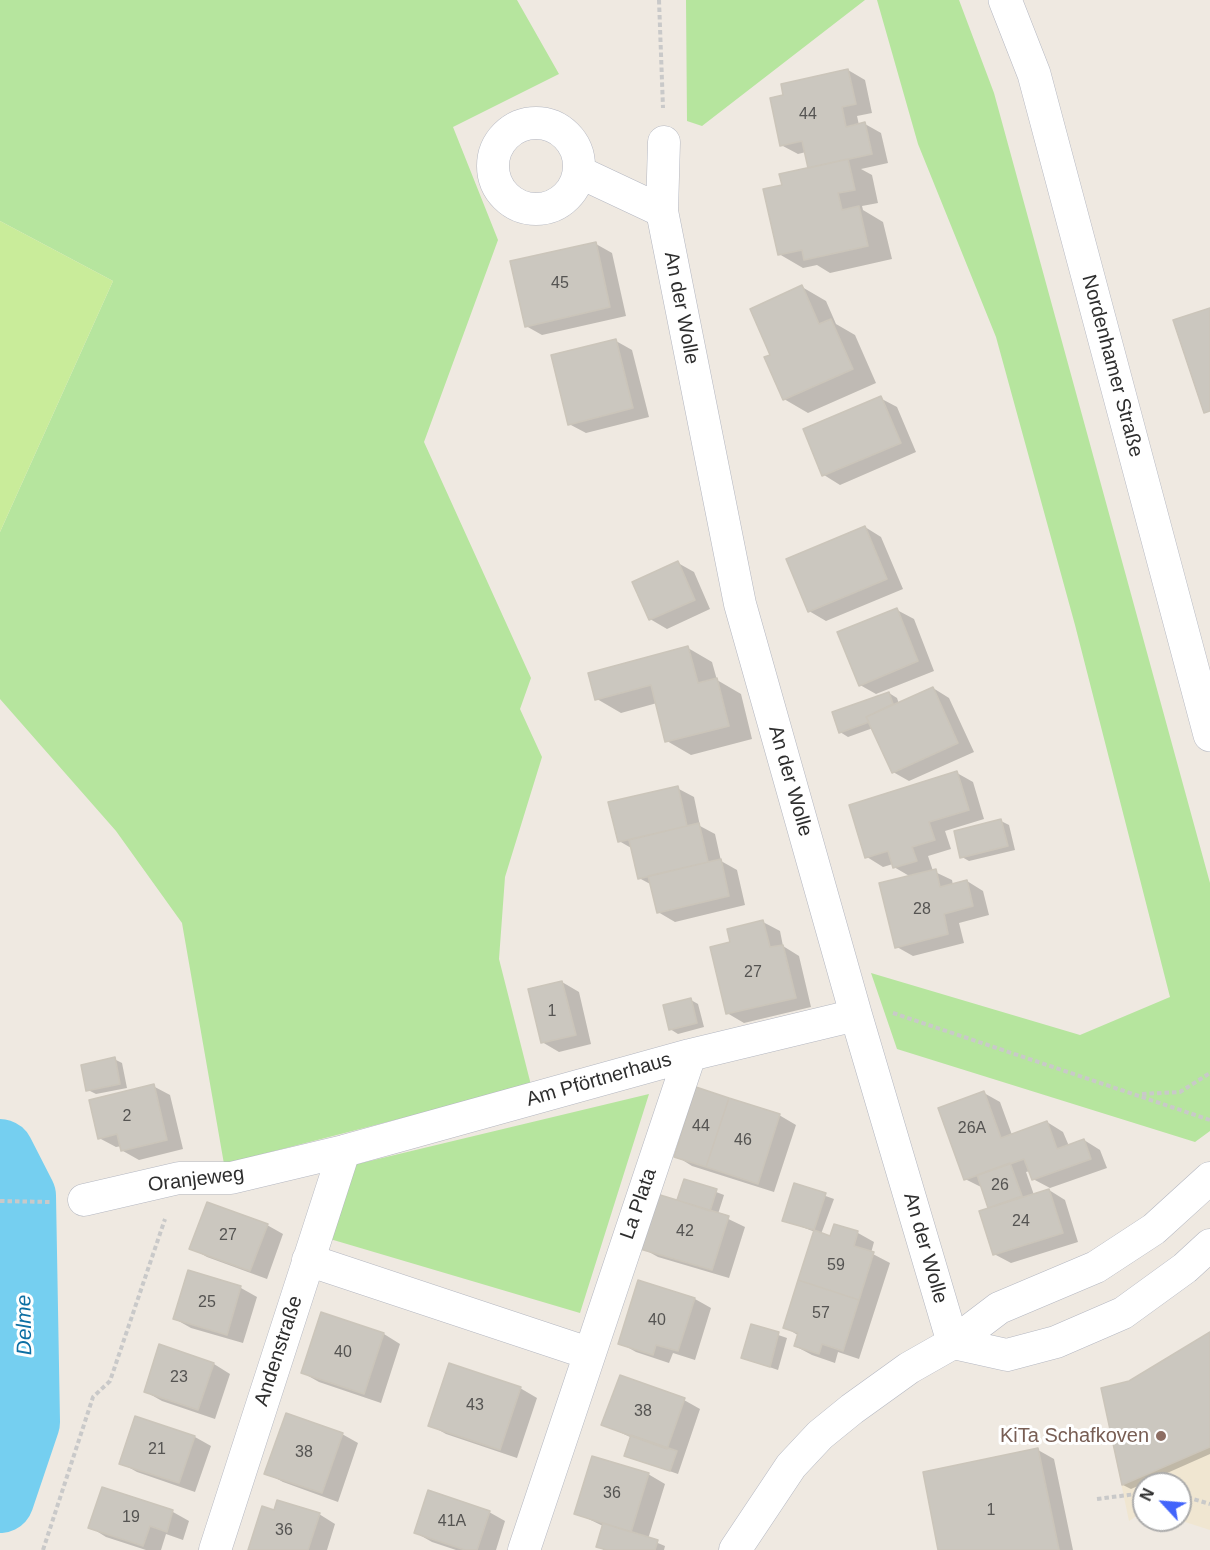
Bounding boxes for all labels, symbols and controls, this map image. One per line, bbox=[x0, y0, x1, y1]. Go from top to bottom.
house number: 44 bbox=[799, 105, 817, 125]
street label: An der Wolle bbox=[658, 250, 704, 366]
street label: Nordenhamer Straße bbox=[1076, 272, 1148, 460]
house number: 45 bbox=[551, 274, 569, 294]
street label: An der Wolle bbox=[763, 723, 817, 839]
house number: 28 bbox=[913, 900, 931, 920]
house number: 27 bbox=[744, 963, 762, 983]
house number: 1 bbox=[548, 1002, 556, 1022]
street label: Am Pförtnerhaus bbox=[524, 1048, 674, 1112]
house number: 2 bbox=[123, 1107, 131, 1127]
house number: 44 bbox=[692, 1117, 710, 1137]
house number: 26A bbox=[958, 1119, 986, 1139]
house number: 46 bbox=[734, 1131, 752, 1151]
street label: Oranjeweg bbox=[147, 1162, 245, 1198]
street label: La Plata bbox=[616, 1165, 662, 1243]
house number: 26 bbox=[991, 1176, 1009, 1196]
street label: An der Wolle bbox=[898, 1190, 952, 1306]
house number: 24 bbox=[1012, 1212, 1030, 1232]
house number: 42 bbox=[676, 1222, 694, 1242]
house number: 27 bbox=[219, 1226, 237, 1246]
house number: 59 bbox=[827, 1256, 845, 1276]
house number: 25 bbox=[198, 1293, 216, 1313]
street label: Andenstraße bbox=[250, 1293, 308, 1409]
water label: Delme bbox=[12, 1294, 38, 1356]
house number: 57 bbox=[812, 1304, 830, 1324]
house number: 40 bbox=[648, 1311, 666, 1331]
house number: 40 bbox=[334, 1343, 352, 1363]
house number: 23 bbox=[170, 1368, 188, 1388]
house number: 43 bbox=[466, 1396, 484, 1416]
house number: 38 bbox=[634, 1402, 652, 1422]
place label: KiTa Schafkoven bbox=[1000, 1424, 1149, 1448]
marker: KiTa Schafkoven bbox=[1154, 1429, 1168, 1443]
house number: 21 bbox=[148, 1440, 166, 1460]
house number: 38 bbox=[295, 1443, 313, 1463]
north arrow bbox=[1132, 1472, 1192, 1532]
house number: 36 bbox=[603, 1484, 621, 1504]
text: N bbox=[1137, 1486, 1157, 1504]
house number: 1 bbox=[987, 1501, 995, 1521]
house number: 19 bbox=[122, 1508, 140, 1528]
house number: 41A bbox=[438, 1512, 466, 1532]
house number: 36 bbox=[275, 1521, 293, 1541]

